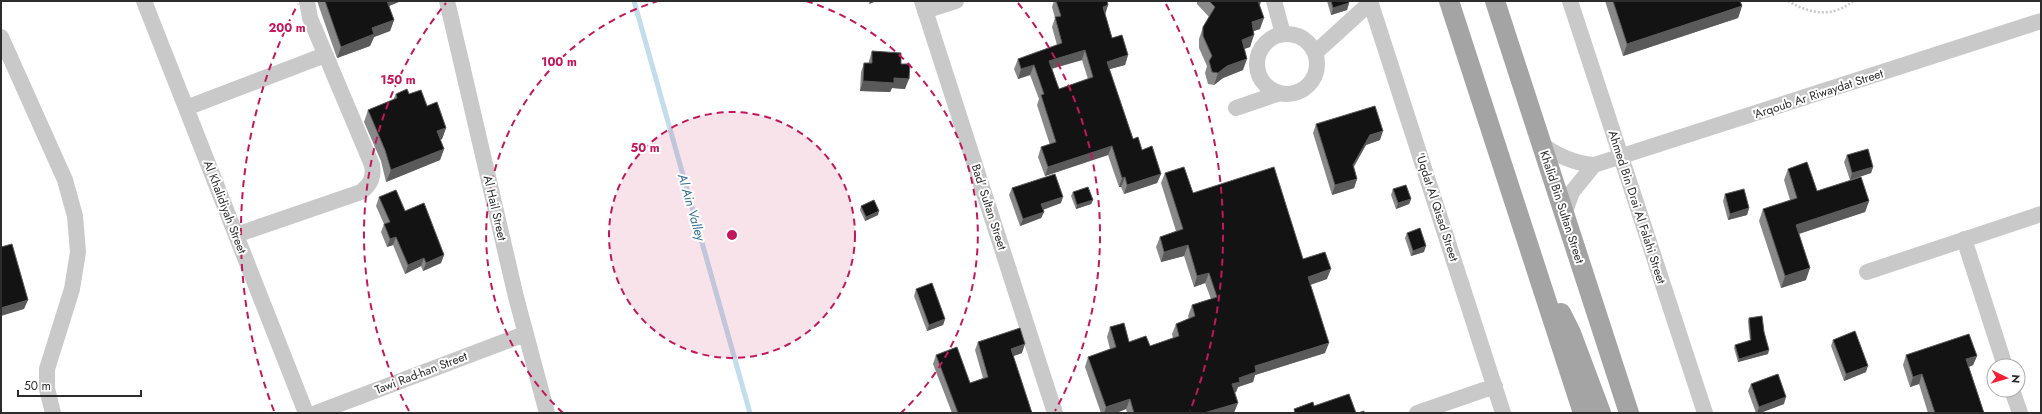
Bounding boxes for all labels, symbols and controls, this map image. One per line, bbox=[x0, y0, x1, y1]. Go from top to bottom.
text: 200 m bbox=[268, 19, 306, 37]
text: 100 m bbox=[541, 53, 577, 71]
street label: 'Arqoub Ar Riwaydat Street bbox=[1751, 64, 1886, 124]
text: 150 m bbox=[380, 71, 416, 89]
street label: Ahmed Bin Drai Al Falahi Street bbox=[1604, 128, 1670, 286]
text: 50 m bbox=[630, 139, 660, 157]
street label: Khalid Bin Sultan Street bbox=[1535, 148, 1589, 266]
street label: 'Uqdat Al Qisad Street bbox=[1411, 150, 1463, 264]
street label: Al Khalidiyah Street bbox=[199, 158, 251, 256]
street label: Bad' Sultan Street bbox=[967, 162, 1011, 252]
water label: Al Ain Valley bbox=[673, 170, 711, 244]
street label: Al Hail Street bbox=[479, 173, 511, 243]
centre of rings bbox=[725, 228, 739, 242]
street label: Tawi Rad-han Street bbox=[372, 347, 470, 399]
north arrow bbox=[1986, 358, 2026, 398]
scale bar bbox=[18, 372, 141, 398]
text: N bbox=[2008, 374, 2024, 384]
text: 50 m bbox=[24, 377, 51, 395]

